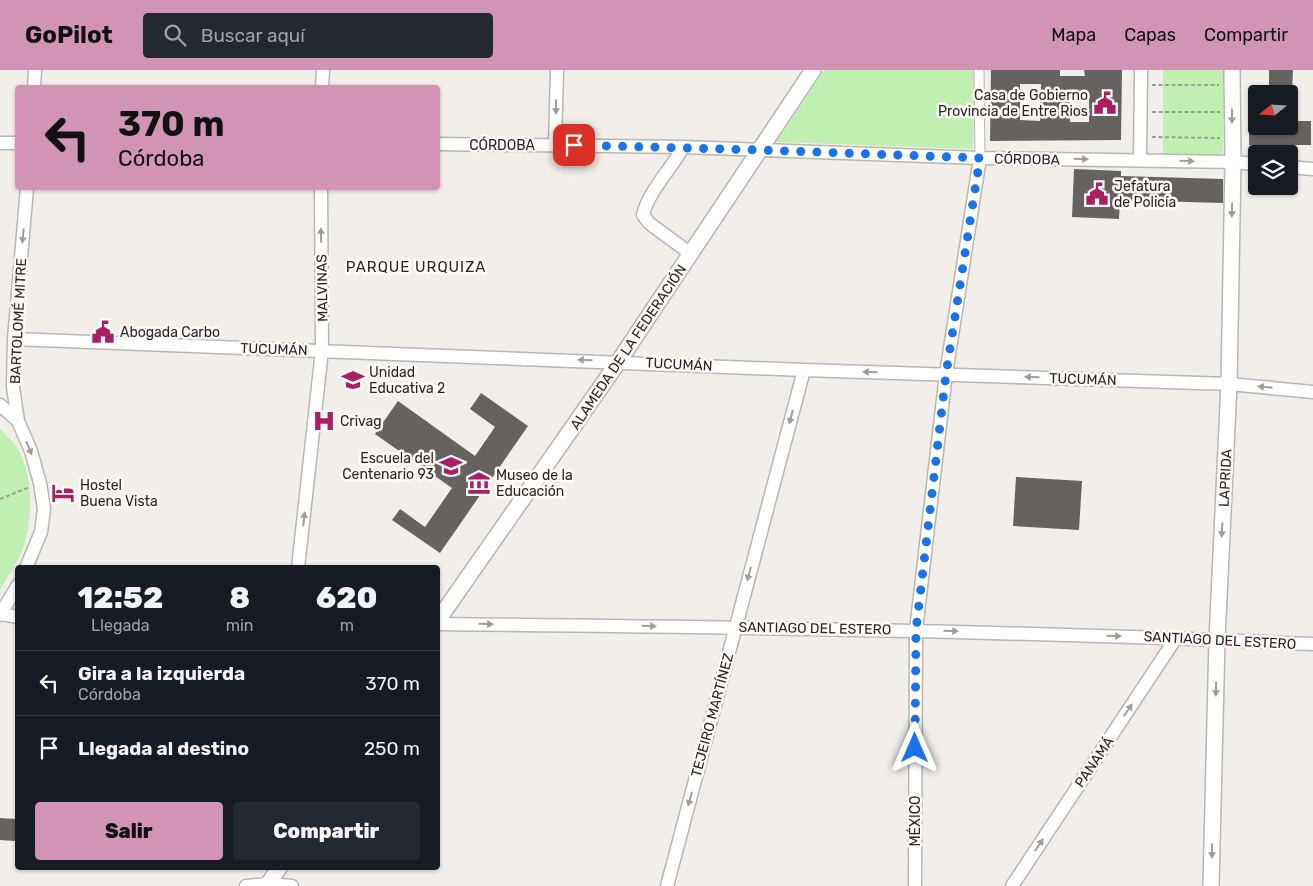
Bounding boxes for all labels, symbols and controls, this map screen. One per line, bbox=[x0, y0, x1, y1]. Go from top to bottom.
search box bbox=[143, 13, 493, 58]
text: GoPilot bbox=[25, 21, 113, 49]
icon: search bbox=[161, 21, 189, 49]
text: Buscar aquí bbox=[201, 24, 305, 47]
text: Mapa bbox=[1051, 24, 1096, 46]
text: Capas bbox=[1124, 24, 1176, 46]
text: Compartir bbox=[1204, 24, 1288, 46]
north arrow bbox=[1248, 85, 1298, 135]
map controls bbox=[1248, 85, 1298, 195]
place label: Casa de Gobierno Provincia de Entre Rios bbox=[938, 87, 1088, 120]
public building icon: Casa de Gobierno Provincia de Entre Rios bbox=[1092, 90, 1118, 116]
one-way arrow bbox=[552, 100, 560, 116]
text: 370 m bbox=[118, 103, 224, 145]
icon: left bbox=[35, 105, 100, 170]
one-way arrow bbox=[1228, 108, 1236, 124]
pin bbox=[553, 124, 595, 166]
icon: arrive bbox=[560, 131, 588, 159]
street label: CÓRDOBA bbox=[469, 136, 535, 154]
text: Córdoba bbox=[118, 145, 204, 172]
button: layers bbox=[1248, 145, 1298, 195]
street label: CÓRDOBA bbox=[994, 149, 1061, 169]
one-way arrow bbox=[1073, 155, 1089, 163]
one-way arrow bbox=[1179, 157, 1195, 165]
place label: Jefatura de Policía bbox=[1114, 178, 1176, 211]
public building icon: Jefatura de Policía bbox=[1084, 181, 1110, 207]
one-way arrow bbox=[1228, 203, 1236, 219]
one-way arrow bbox=[317, 227, 325, 243]
one-way arrow bbox=[19, 228, 27, 244]
street label: MALVINAS bbox=[313, 254, 332, 322]
street label: BARTOLOMÉ MITRE bbox=[6, 258, 30, 384]
district label: PARQUE URQUIZA bbox=[346, 258, 486, 276]
street label: ALAMEDA DE LA FEDERACIÓN bbox=[566, 261, 690, 433]
public building icon: Abogada Carbo bbox=[90, 319, 116, 345]
place label: Abogada Carbo bbox=[120, 324, 220, 341]
street label: TUCUMÁN bbox=[240, 339, 308, 359]
street label: TUCUMÁN bbox=[645, 353, 713, 375]
one-way arrow bbox=[577, 356, 593, 364]
place label: Unidad Educativa 2 bbox=[369, 364, 445, 397]
school or university icon: Unidad Educativa 2 bbox=[340, 367, 366, 393]
one-way arrow bbox=[862, 368, 878, 376]
street label: TUCUMÁN bbox=[1049, 369, 1117, 389]
one-way arrow bbox=[1024, 373, 1040, 381]
one-way arrow bbox=[1256, 383, 1272, 391]
hospital icon: Crivag bbox=[311, 408, 337, 434]
one-way arrow bbox=[787, 410, 795, 425]
place label: Crivag bbox=[340, 413, 382, 430]
one-way arrow bbox=[26, 441, 34, 455]
street label: LAPRIDA bbox=[1215, 448, 1236, 507]
place label: Escuela del Centenario 93 bbox=[342, 450, 434, 483]
school or university icon: Escuela del Centenario 93 bbox=[438, 453, 464, 479]
place label: Museo de la Educación bbox=[496, 467, 573, 500]
museum icon: Museo de la Educación bbox=[466, 470, 492, 496]
place label: Hostel Buena Vista bbox=[80, 477, 158, 510]
hotel icon: Hostel Buena Vista bbox=[50, 480, 76, 506]
one-way arrow bbox=[300, 511, 308, 527]
one-way arrow bbox=[1218, 522, 1226, 538]
one-way arrow bbox=[745, 567, 753, 582]
text: 12:52 bbox=[78, 580, 163, 616]
text: 8 bbox=[229, 580, 250, 616]
text: 620 bbox=[316, 580, 377, 616]
text: Llegada bbox=[91, 616, 150, 635]
text: min bbox=[226, 616, 254, 635]
text: m bbox=[340, 616, 354, 635]
street label: SANTIAGO DEL ESTERO bbox=[739, 619, 891, 638]
one-way arrow bbox=[478, 620, 494, 628]
one-way arrow bbox=[641, 622, 657, 630]
one-way arrow bbox=[943, 627, 959, 635]
street label: SANTIAGO DEL ESTERO bbox=[1143, 628, 1297, 653]
one-way arrow bbox=[1106, 632, 1122, 640]
street label: TEJEIRO MARTÍNEZ bbox=[687, 651, 737, 779]
text: Gira a la izquierda bbox=[78, 662, 245, 685]
icon: left bbox=[35, 669, 63, 697]
text: 370 m bbox=[365, 672, 420, 695]
one-way arrow bbox=[1212, 681, 1220, 697]
text: Córdoba bbox=[78, 685, 141, 704]
one-way arrow bbox=[1124, 703, 1133, 717]
position arrow bbox=[888, 721, 940, 773]
street label: PANAMÁ bbox=[1070, 733, 1118, 791]
icon: arrive bbox=[35, 734, 63, 762]
text: Llegada al destino bbox=[78, 737, 249, 760]
text: 250 m bbox=[364, 737, 420, 760]
one-way arrow bbox=[686, 791, 694, 806]
street label: MÉXICO bbox=[906, 795, 924, 847]
button: Salir bbox=[35, 802, 223, 860]
button: Compartir bbox=[233, 802, 420, 860]
one-way arrow bbox=[1034, 839, 1044, 852]
one-way arrow bbox=[1208, 843, 1216, 859]

